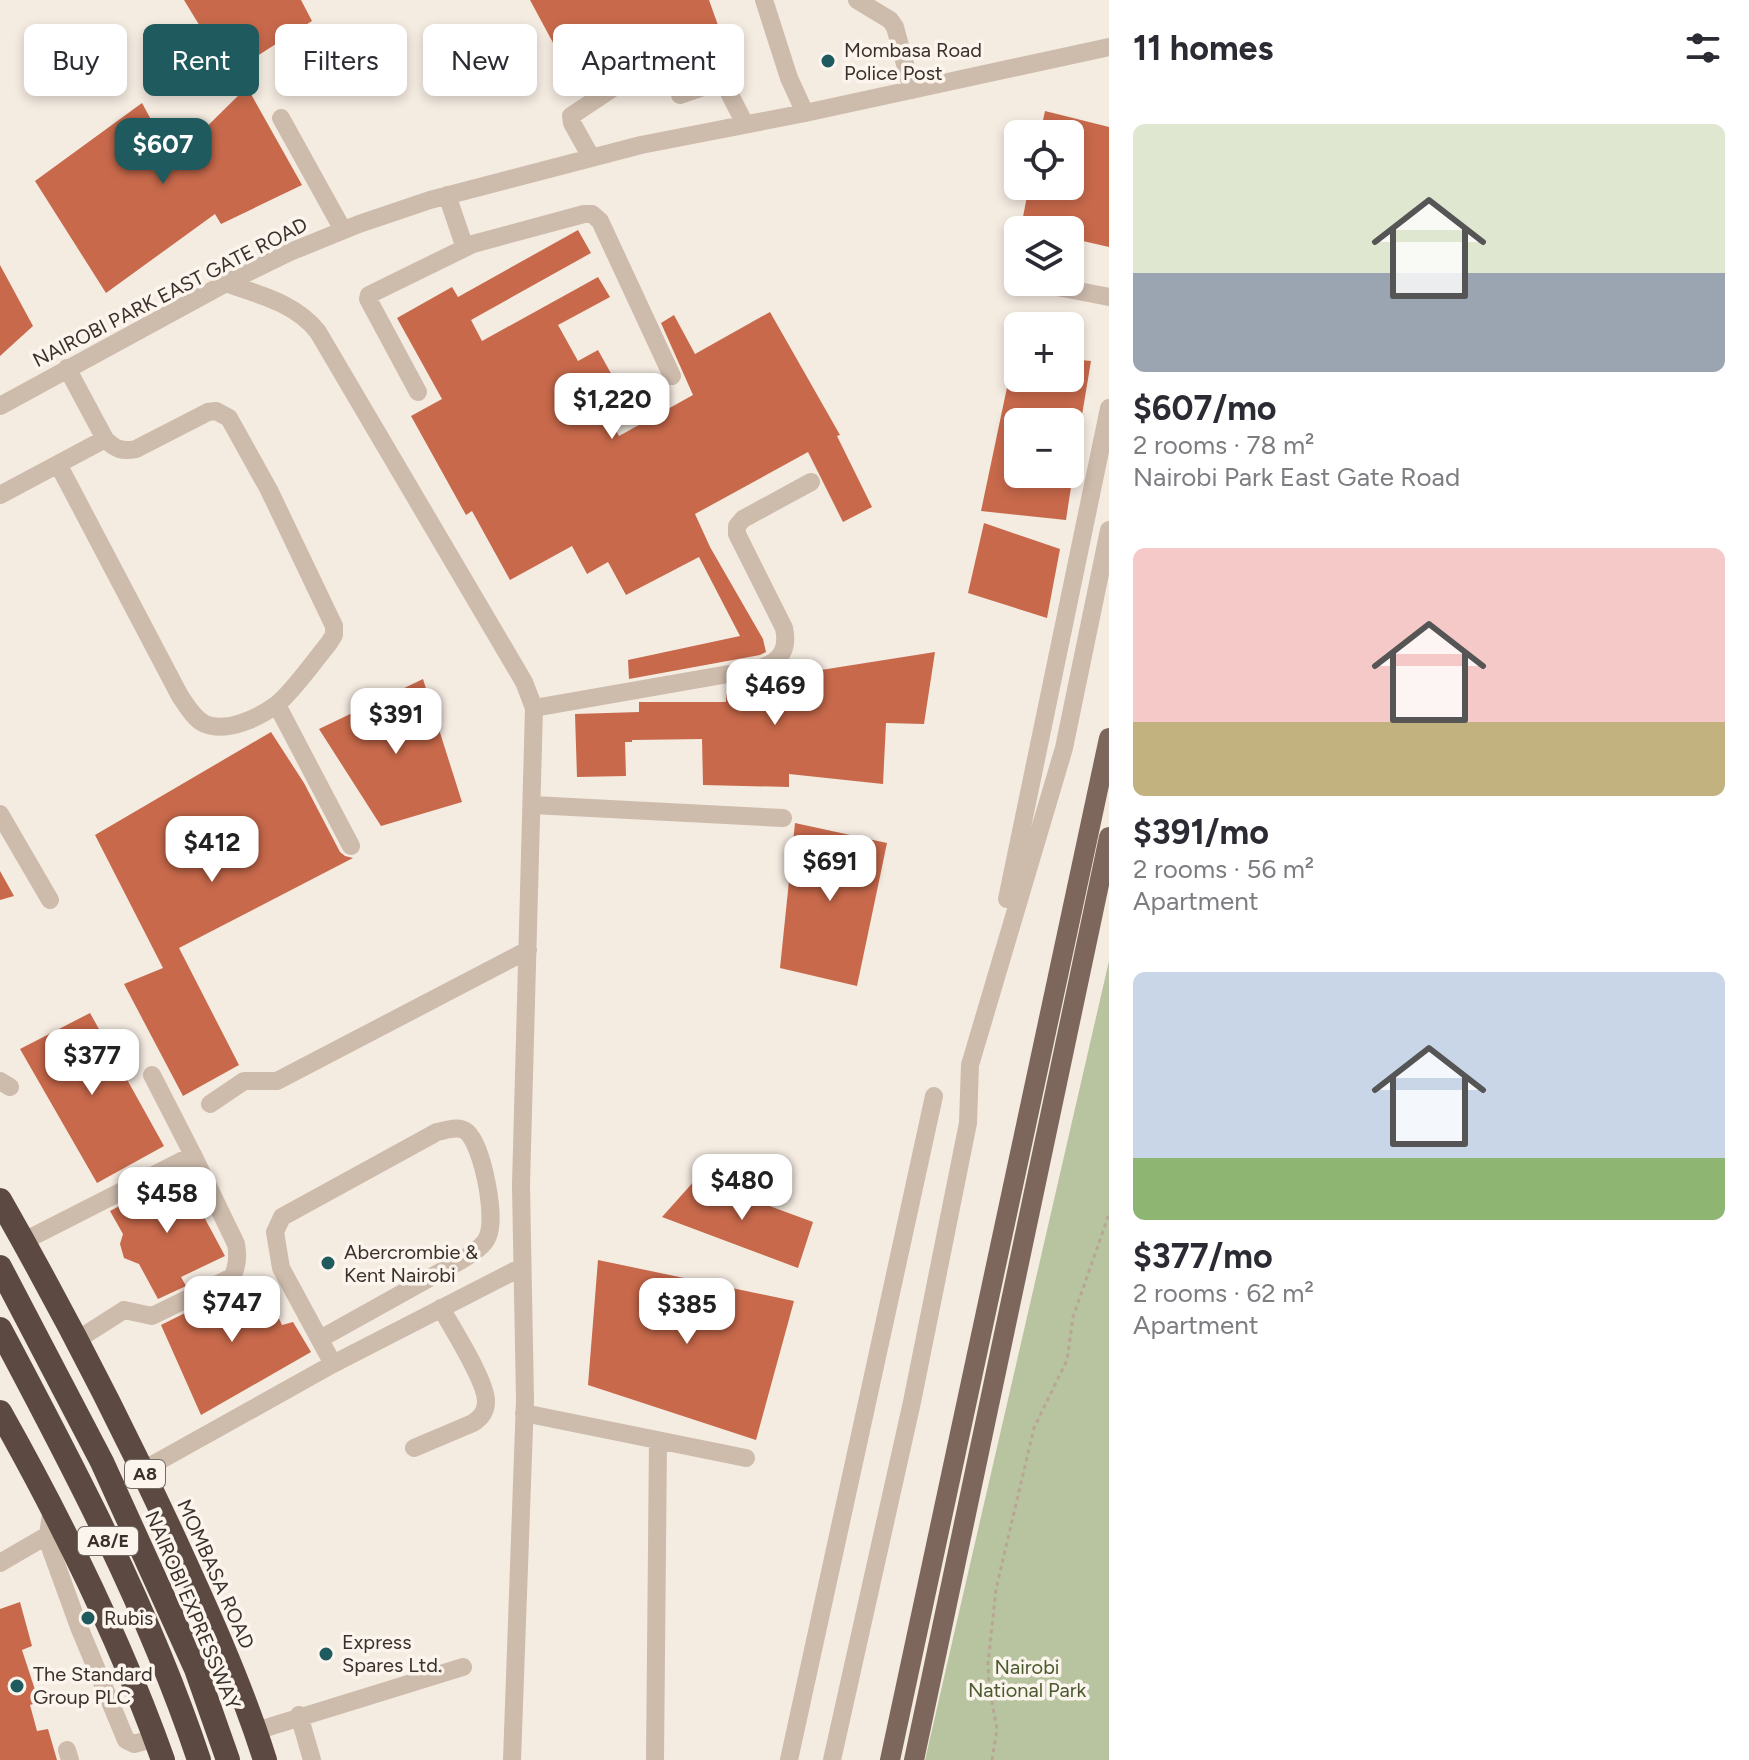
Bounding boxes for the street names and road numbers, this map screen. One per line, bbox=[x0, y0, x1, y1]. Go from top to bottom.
street label: NAIROBI PARK EAST GATE ROAD bbox=[29, 212, 311, 372]
road number: A8 bbox=[125, 1460, 165, 1488]
street label: MOMBASA ROAD bbox=[172, 1495, 260, 1653]
street label: NAIROBI EXPRESSWAY bbox=[140, 1507, 246, 1713]
road number: A8/E bbox=[78, 1527, 138, 1555]

